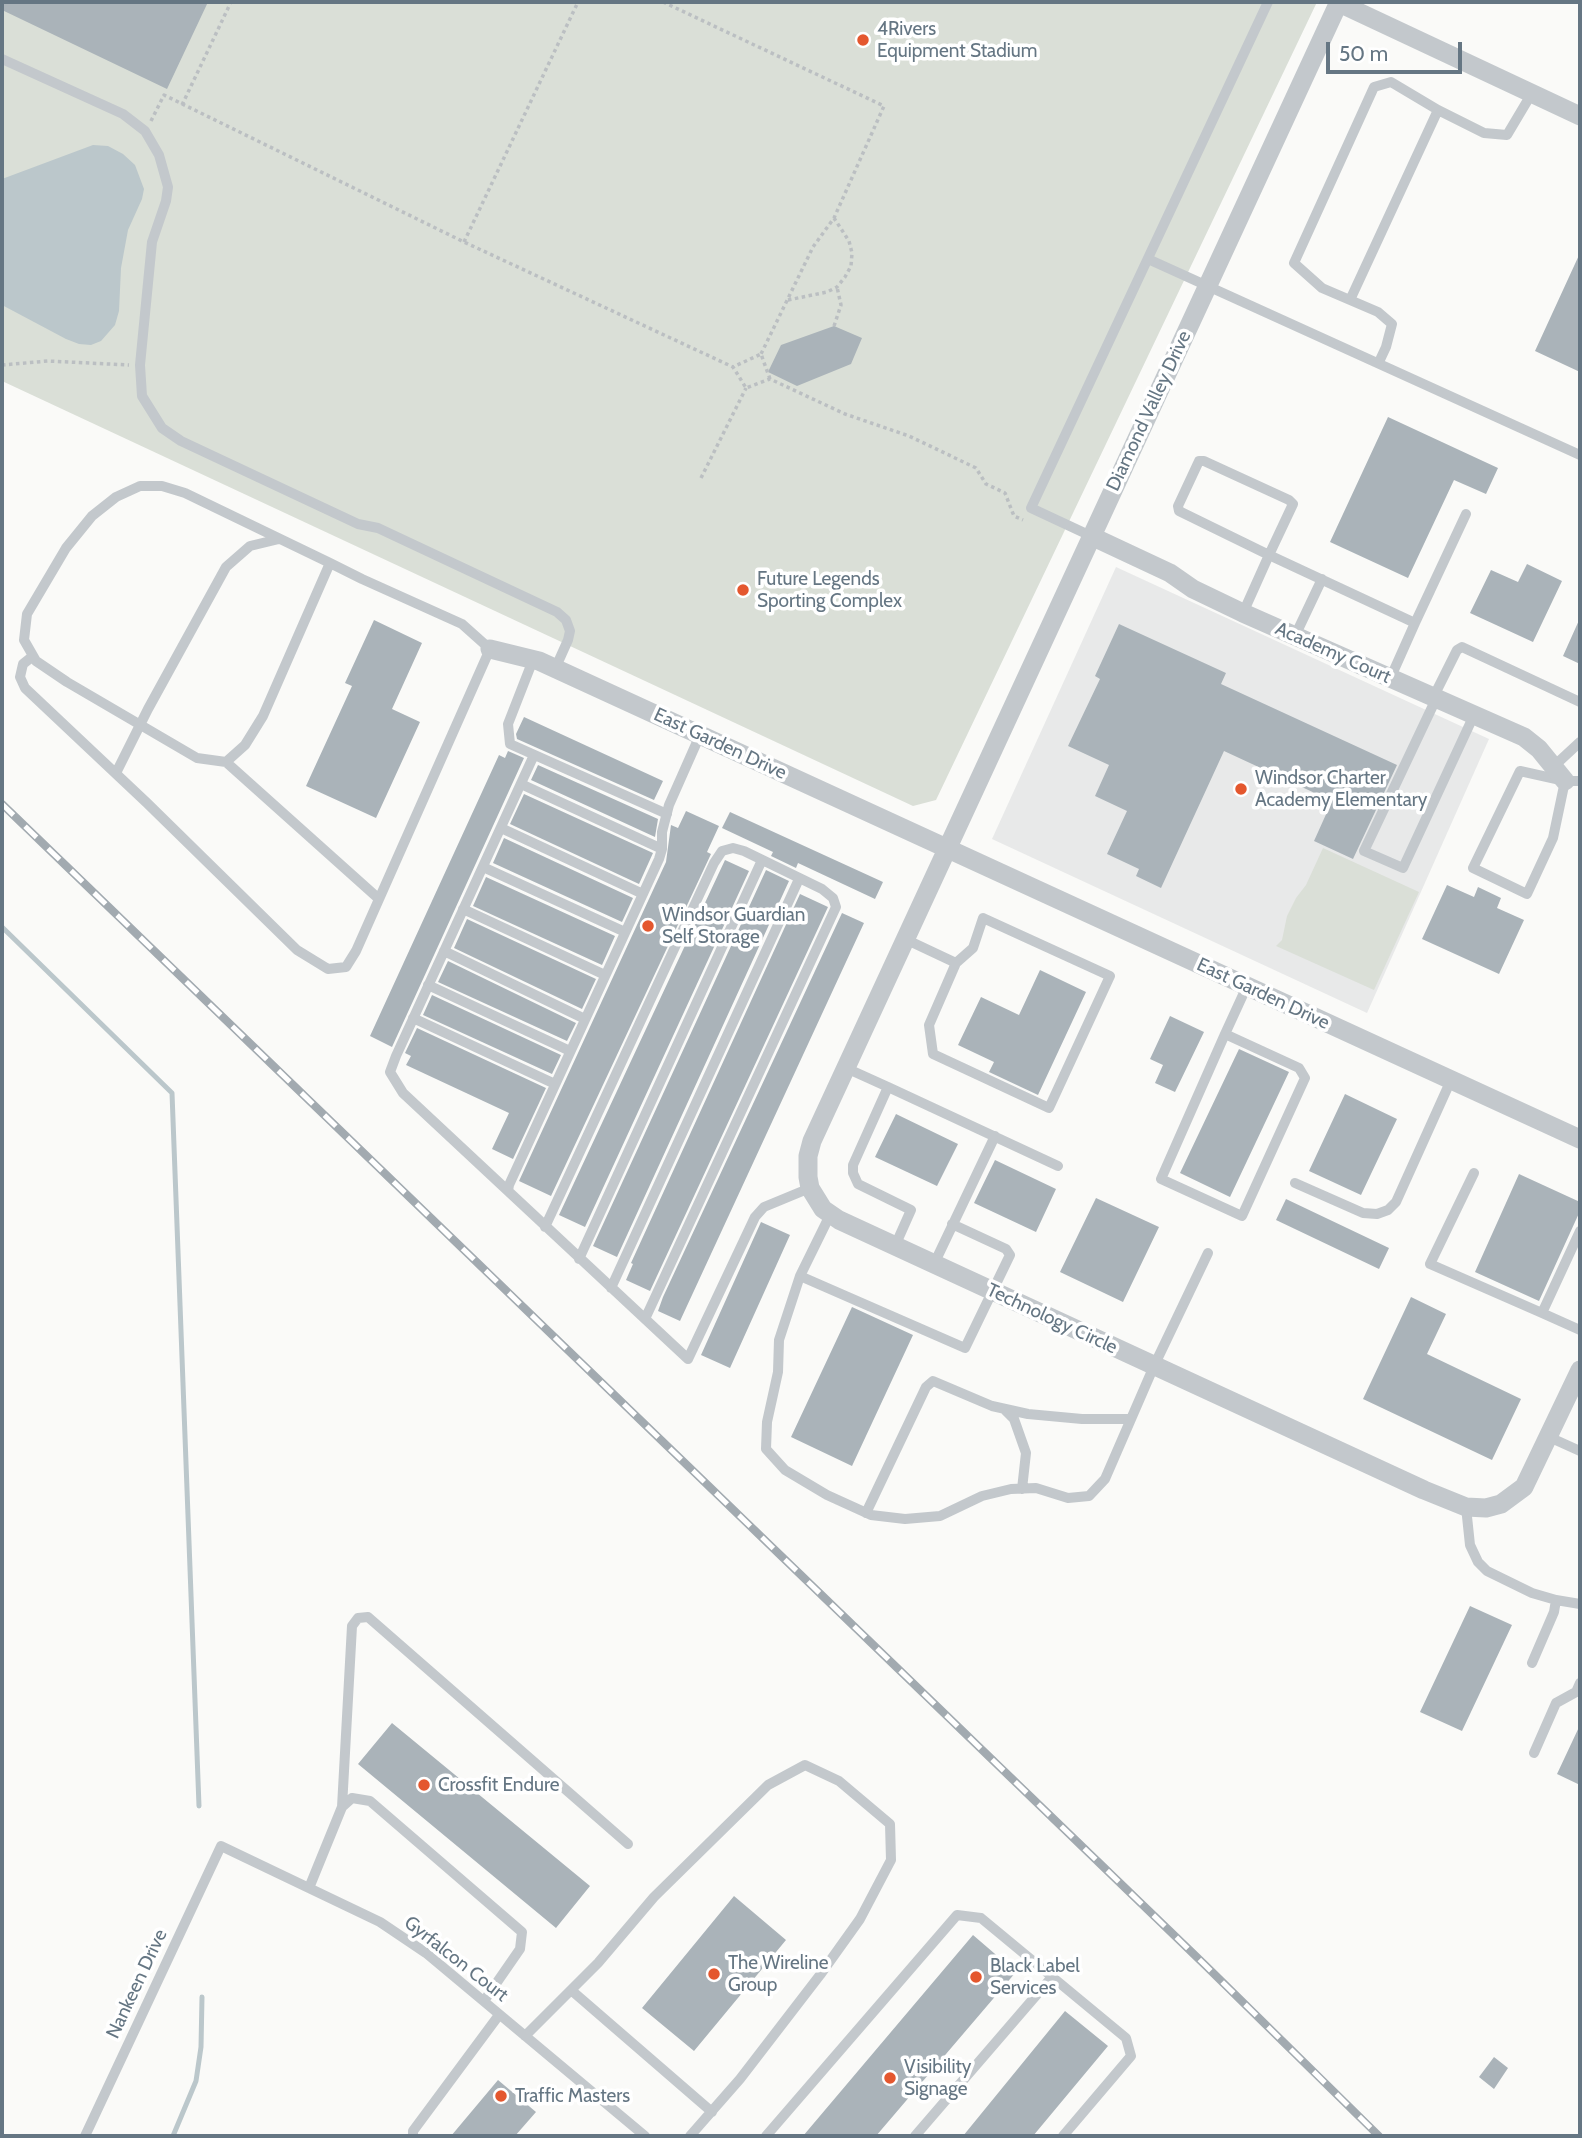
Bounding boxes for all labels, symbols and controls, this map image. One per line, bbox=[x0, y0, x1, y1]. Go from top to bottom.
place label: 4Rivers Equipment Stadium bbox=[877, 18, 1037, 62]
scale bar bbox=[1330, 28, 1466, 72]
marker: 4Rivers Equipment Stadium bbox=[855, 32, 871, 48]
text: 50 m bbox=[1339, 41, 1388, 66]
street label: Diamond Valley Drive bbox=[1102, 327, 1196, 495]
place label: Future Legends Sporting Complex bbox=[757, 568, 902, 612]
marker: Future Legends Sporting Complex bbox=[735, 582, 751, 598]
street label: Academy Court bbox=[1272, 617, 1394, 689]
street label: East Garden Drive bbox=[650, 703, 790, 785]
place label: Windsor Charter Academy Elementary bbox=[1255, 767, 1427, 811]
marker: Windsor Charter Academy Elementary bbox=[1233, 781, 1249, 797]
place label: Windsor Guardian Self Storage bbox=[662, 904, 805, 948]
marker: Windsor Guardian Self Storage bbox=[640, 918, 656, 934]
street label: East Garden Drive bbox=[1193, 953, 1333, 1035]
street label: Technology Circle bbox=[983, 1279, 1121, 1359]
place label: Crossfit Endure bbox=[438, 1774, 559, 1796]
marker: Crossfit Endure bbox=[416, 1777, 432, 1793]
street label: Gyrfalcon Court bbox=[399, 1911, 513, 2007]
street label: Nankeen Drive bbox=[102, 1926, 172, 2042]
place label: The Wireline Group bbox=[728, 1952, 829, 1996]
place label: Black Label Services bbox=[990, 1955, 1080, 1999]
marker: The Wireline Group bbox=[706, 1966, 722, 1982]
marker: Black Label Services bbox=[968, 1969, 984, 1985]
place label: Visibility Signage bbox=[904, 2056, 971, 2100]
marker: Visibility Signage bbox=[882, 2070, 898, 2086]
place label: Traffic Masters bbox=[515, 2085, 630, 2107]
marker: Traffic Masters bbox=[493, 2088, 509, 2104]

